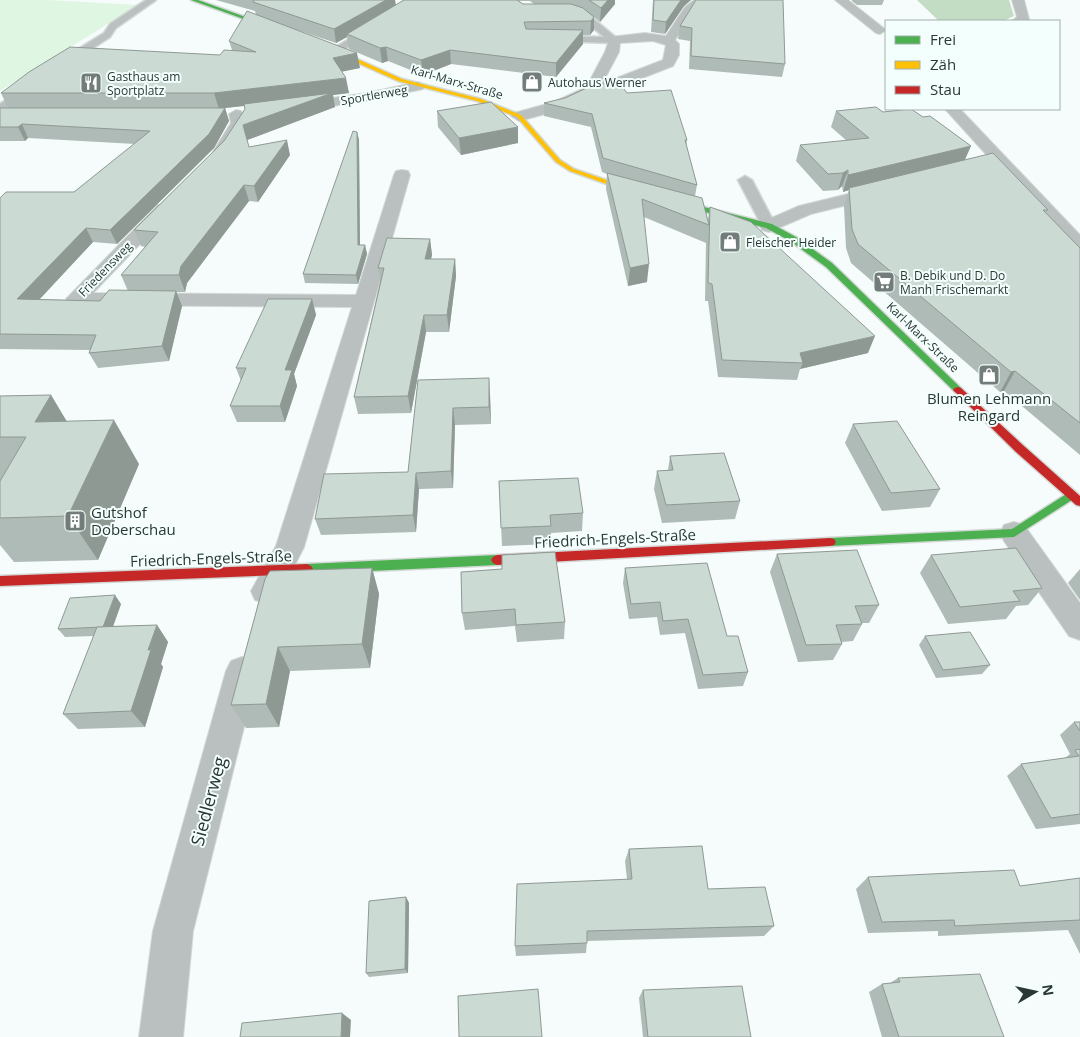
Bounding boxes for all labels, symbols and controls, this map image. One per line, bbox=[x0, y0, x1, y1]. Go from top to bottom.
legend bbox=[885, 20, 1060, 110]
text: Frei bbox=[930, 29, 956, 49]
text: Zäh bbox=[930, 54, 956, 74]
street label: Karl-Marx-Straße bbox=[409, 61, 505, 103]
place label: Gasthaus am Sportplatz bbox=[107, 68, 180, 99]
shop icon: Autohaus Werner bbox=[520, 70, 544, 94]
restaurant icon: Gasthaus am Sportplatz bbox=[79, 71, 103, 95]
place label: Autohaus Werner bbox=[548, 74, 646, 91]
text: Stau bbox=[930, 79, 961, 99]
street label: Sportlerweg bbox=[339, 81, 409, 109]
shop icon: Fleischer Heider bbox=[718, 230, 742, 254]
place label: Fleischer Heider bbox=[746, 234, 836, 251]
street label: Friedensweg bbox=[74, 237, 136, 300]
place label: B. Debik und D. Do Manh Frischemarkt bbox=[900, 267, 1008, 298]
supermarket icon: B. Debik und D. Do Manh Frischemarkt bbox=[872, 270, 896, 294]
street label: Karl-Marx-Straße bbox=[883, 298, 963, 376]
shop icon: Blumen Lehmann Reingard bbox=[977, 363, 1001, 387]
place label: Blumen Lehmann Reingard bbox=[927, 388, 1051, 425]
place label: Gutshof Doberschau bbox=[91, 502, 176, 539]
building icon: Gutshof Doberschau bbox=[63, 509, 87, 533]
street label: Friedrich-Engels-Straße bbox=[534, 524, 696, 552]
street label: Friedrich-Engels-Straße bbox=[130, 545, 292, 571]
street label: Siedlerweg bbox=[185, 754, 231, 848]
north arrow bbox=[1010, 967, 1060, 1017]
text: N bbox=[1038, 983, 1059, 997]

